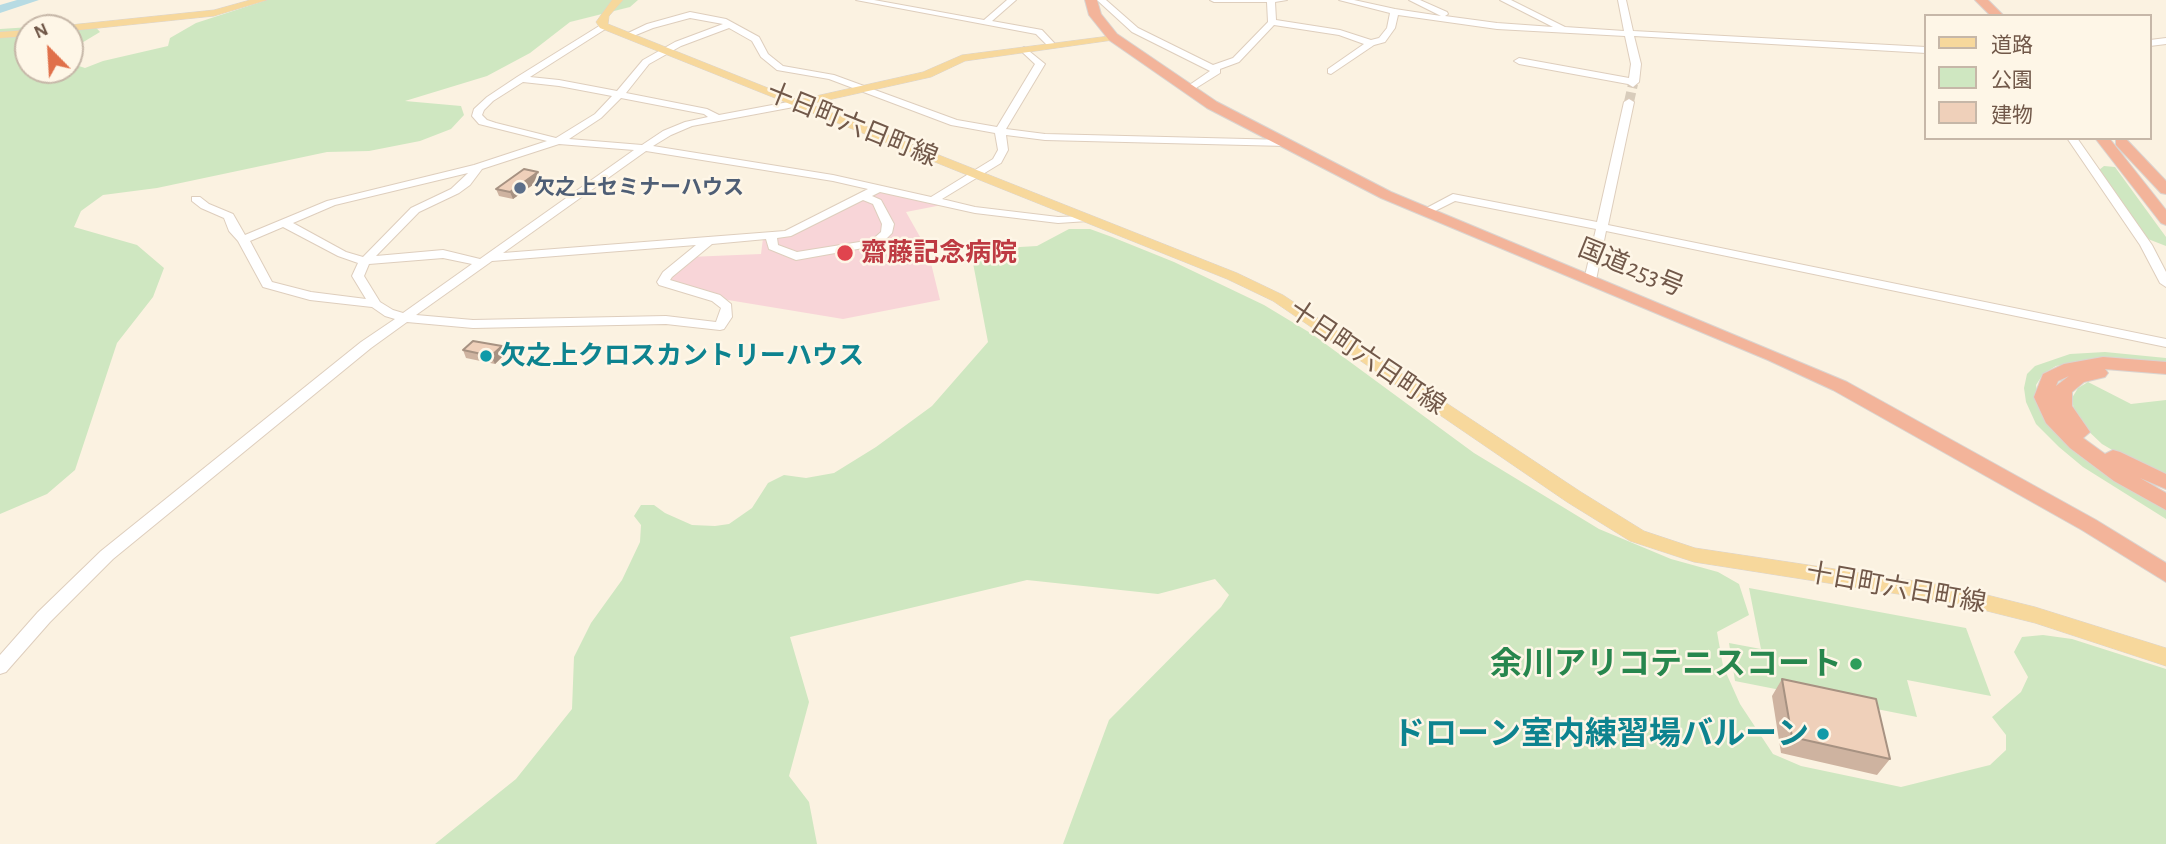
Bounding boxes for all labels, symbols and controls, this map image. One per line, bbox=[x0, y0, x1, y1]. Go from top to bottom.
north arrow bbox=[14, 14, 84, 84]
legend bbox=[1924, 14, 2152, 140]
text: N bbox=[31, 20, 51, 43]
text: 道路 bbox=[1991, 35, 2033, 56]
text: 公園 bbox=[1991, 70, 2033, 91]
street label: 十日町六日町線 bbox=[762, 76, 942, 174]
text: 建物 bbox=[1991, 105, 2033, 126]
place label: 欠之上セミナーハウス bbox=[534, 175, 744, 201]
marker: 欠之上セミナーハウス bbox=[512, 180, 528, 196]
street label: 国道253号 bbox=[1574, 233, 1688, 303]
place label: 齋藤記念病院 bbox=[861, 237, 1017, 269]
marker: 齋藤記念病院 bbox=[835, 243, 855, 263]
street label: 十日町六日町線 bbox=[1283, 294, 1451, 422]
place label: 欠之上クロスカントリーハウス bbox=[500, 340, 864, 372]
marker: 欠之上クロスカントリーハウス bbox=[478, 348, 494, 364]
street label: 十日町六日町線 bbox=[1804, 557, 1988, 619]
place label: 余川アリコテニスコート bbox=[1490, 645, 1842, 683]
marker: 余川アリコテニスコート bbox=[1848, 656, 1864, 672]
place label: ドローン室内練習場バルーン bbox=[1393, 715, 1809, 753]
marker: ドローン室内練習場バルーン bbox=[1815, 726, 1831, 742]

